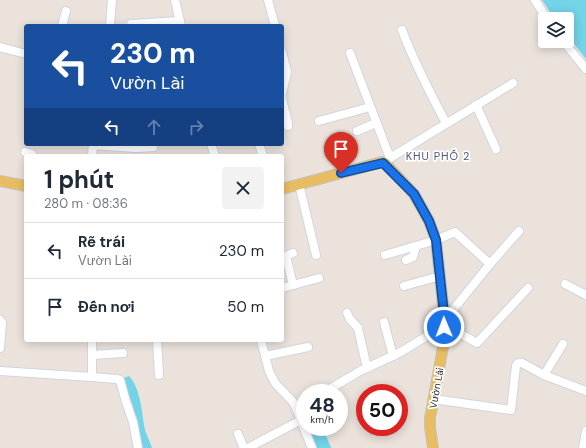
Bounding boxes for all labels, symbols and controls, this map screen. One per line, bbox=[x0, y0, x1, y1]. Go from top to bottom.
map controls bbox=[538, 12, 574, 48]
button: layers bbox=[538, 12, 574, 48]
text: 230 m bbox=[110, 35, 196, 72]
icon: left bbox=[44, 40, 96, 92]
text: Vườn Lài bbox=[110, 71, 185, 95]
icon: left bbox=[101, 116, 123, 138]
icon: ahead bbox=[143, 116, 165, 138]
icon: right bbox=[185, 116, 207, 138]
pin bbox=[324, 132, 358, 173]
icon: arrive bbox=[330, 138, 352, 160]
district label: KHU PHỐ 2 bbox=[406, 149, 470, 163]
text: 1 phút bbox=[44, 164, 114, 195]
button: close bbox=[222, 167, 264, 209]
text: 280 m · 08:36 bbox=[44, 195, 128, 212]
text: Rẽ trái bbox=[78, 232, 125, 252]
icon: left bbox=[44, 240, 66, 262]
text: 230 m bbox=[219, 241, 264, 261]
text: Vườn Lài bbox=[78, 252, 132, 269]
icon: arrive bbox=[44, 296, 66, 318]
text: Đến nơi bbox=[78, 297, 135, 317]
text: 50 m bbox=[227, 297, 264, 317]
position arrow bbox=[423, 306, 465, 348]
street label: Vườn Lài bbox=[426, 367, 446, 410]
speed limit sign: 50 bbox=[356, 384, 408, 436]
text: 48 bbox=[309, 392, 335, 418]
text: km/h bbox=[310, 413, 334, 426]

